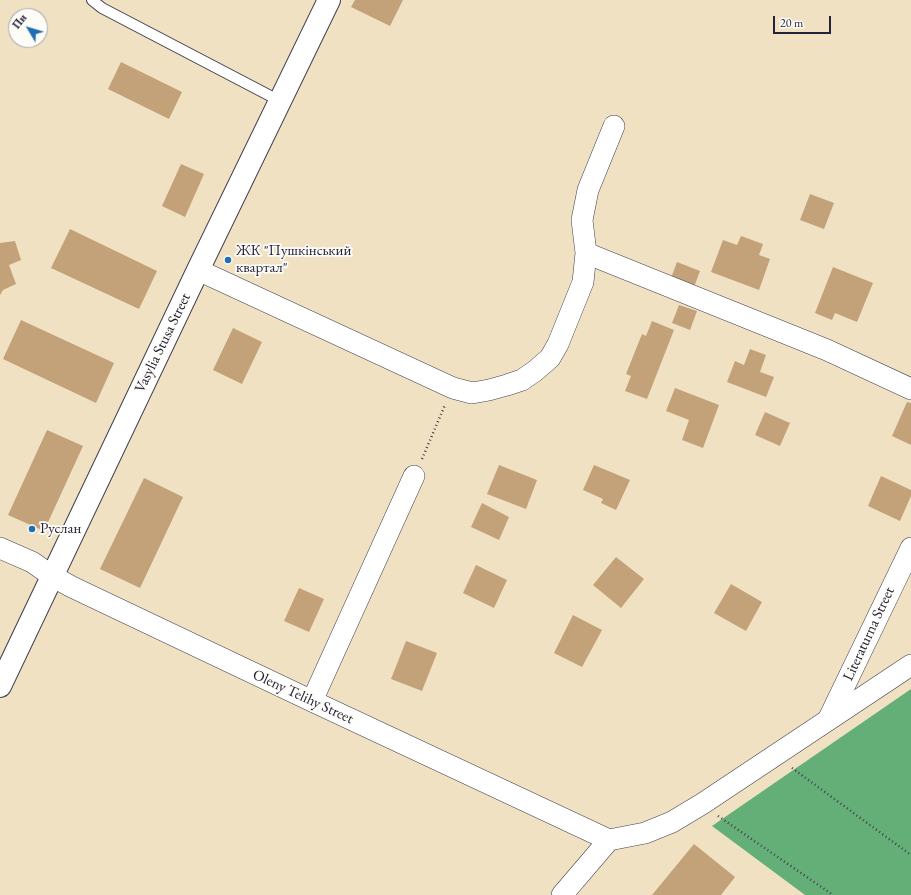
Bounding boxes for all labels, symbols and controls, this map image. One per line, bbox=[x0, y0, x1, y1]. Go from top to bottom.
north arrow bbox=[8, 8, 48, 48]
scale bar bbox=[775, 8, 833, 34]
text: Пн bbox=[9, 11, 29, 31]
text: 20 m bbox=[780, 15, 803, 31]
place label: ЖК "Пушкінський квартал" bbox=[236, 242, 351, 277]
marker: ЖК "Пушкінський квартал" bbox=[223, 255, 233, 265]
street label: Vasylia Stusa Street bbox=[131, 290, 195, 396]
place label: Руслан bbox=[40, 520, 81, 538]
marker: Руслан bbox=[27, 524, 37, 534]
street label: Literaturna Street bbox=[839, 584, 899, 684]
street label: Oleny Telihy Street bbox=[250, 666, 356, 728]

